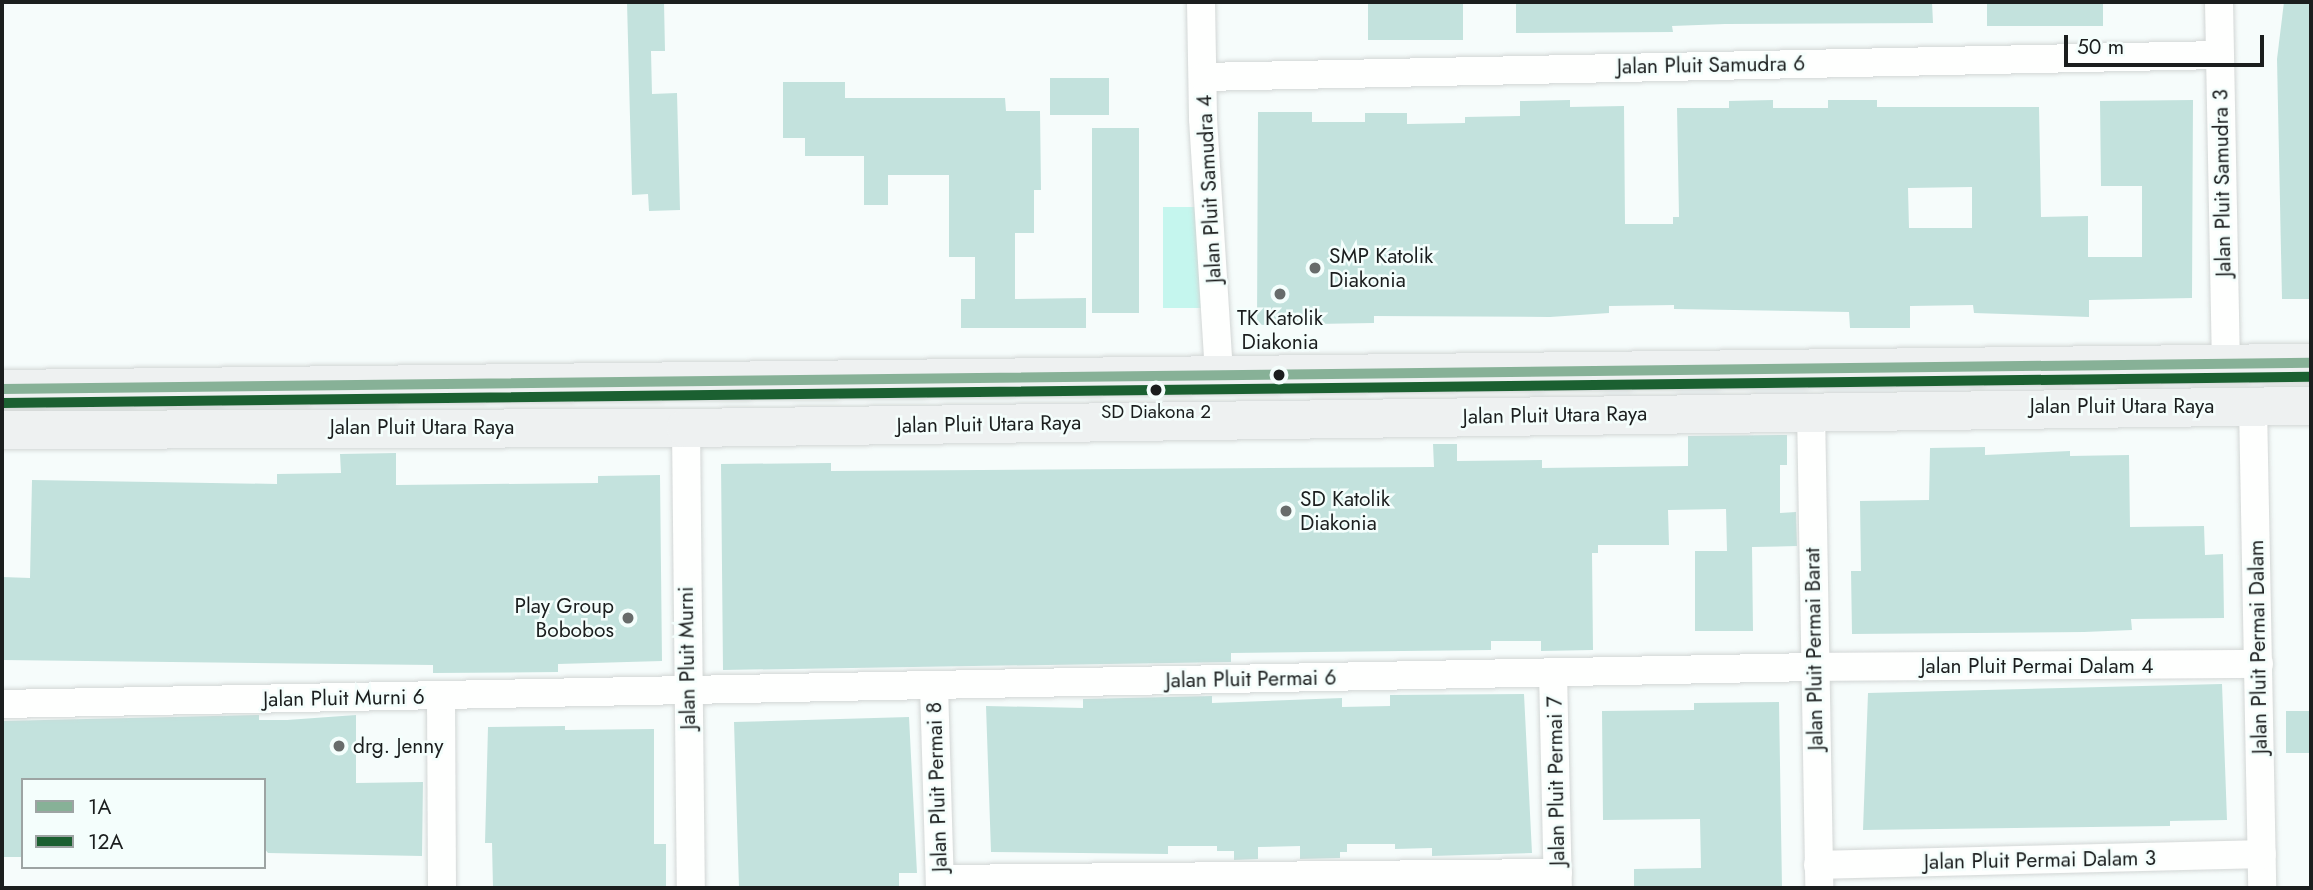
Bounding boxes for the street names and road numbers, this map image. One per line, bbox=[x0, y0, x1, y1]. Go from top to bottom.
street label: Jalan Pluit Samudra 6 bbox=[1617, 51, 1805, 79]
street label: Jalan Pluit Samudra 3 bbox=[2208, 89, 2236, 277]
street label: Jalan Pluit Samudra 4 bbox=[1191, 94, 1227, 284]
street label: Jalan Pluit Utara Raya bbox=[2030, 393, 2214, 419]
street label: Jalan Pluit Utara Raya bbox=[1463, 401, 1647, 429]
street label: Jalan Pluit Utara Raya bbox=[897, 410, 1081, 438]
street label: Jalan Pluit Utara Raya bbox=[330, 414, 514, 440]
street label: Jalan Pluit Permai Dalam bbox=[2244, 540, 2272, 754]
street label: Jalan Pluit Permai Barat bbox=[1800, 547, 1828, 751]
street label: Jalan Pluit Murni bbox=[673, 586, 701, 730]
street label: Jalan Pluit Permai Dalam 4 bbox=[1921, 653, 2153, 679]
street label: Jalan Pluit Permai 6 bbox=[1165, 665, 1337, 693]
street label: Jalan Pluit Murni 6 bbox=[263, 684, 425, 712]
street label: Jalan Pluit Permai 7 bbox=[1542, 696, 1570, 866]
street label: Jalan Pluit Permai 8 bbox=[921, 702, 953, 872]
street label: Jalan Pluit Permai Dalam 3 bbox=[1924, 845, 2156, 875]

